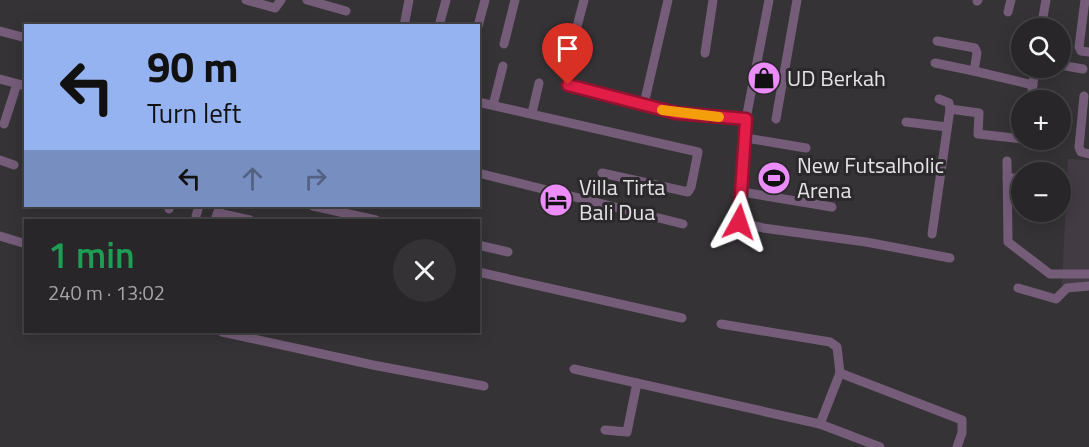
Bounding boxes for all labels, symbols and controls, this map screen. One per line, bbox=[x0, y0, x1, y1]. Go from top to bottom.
map controls bbox=[1011, 18, 1071, 222]
button: search bbox=[1011, 18, 1071, 78]
pin bbox=[542, 23, 593, 85]
icon: arrive bbox=[551, 32, 584, 65]
text: 90 m bbox=[147, 34, 239, 98]
icon: left bbox=[48, 48, 126, 126]
shop icon: UD Berkah bbox=[746, 60, 782, 96]
place label: UD Berkah bbox=[787, 61, 886, 95]
button: + bbox=[1011, 90, 1071, 150]
text: Turn left bbox=[147, 92, 241, 133]
place label: New Futsalholic Arena bbox=[797, 148, 944, 207]
sports icon: New Futsalholic Arena bbox=[756, 160, 792, 196]
icon: left bbox=[173, 162, 206, 195]
icon: ahead bbox=[236, 162, 269, 195]
icon: right bbox=[299, 162, 332, 195]
button: − bbox=[1011, 162, 1071, 222]
place label: Villa Tirta Bali Dua bbox=[579, 170, 665, 229]
hotel icon: Villa Tirta Bali Dua bbox=[538, 182, 574, 218]
position arrow bbox=[707, 190, 771, 254]
text: 1 min bbox=[48, 227, 135, 282]
button: close bbox=[393, 239, 456, 302]
text: 240 m · 13:02 bbox=[48, 277, 165, 308]

